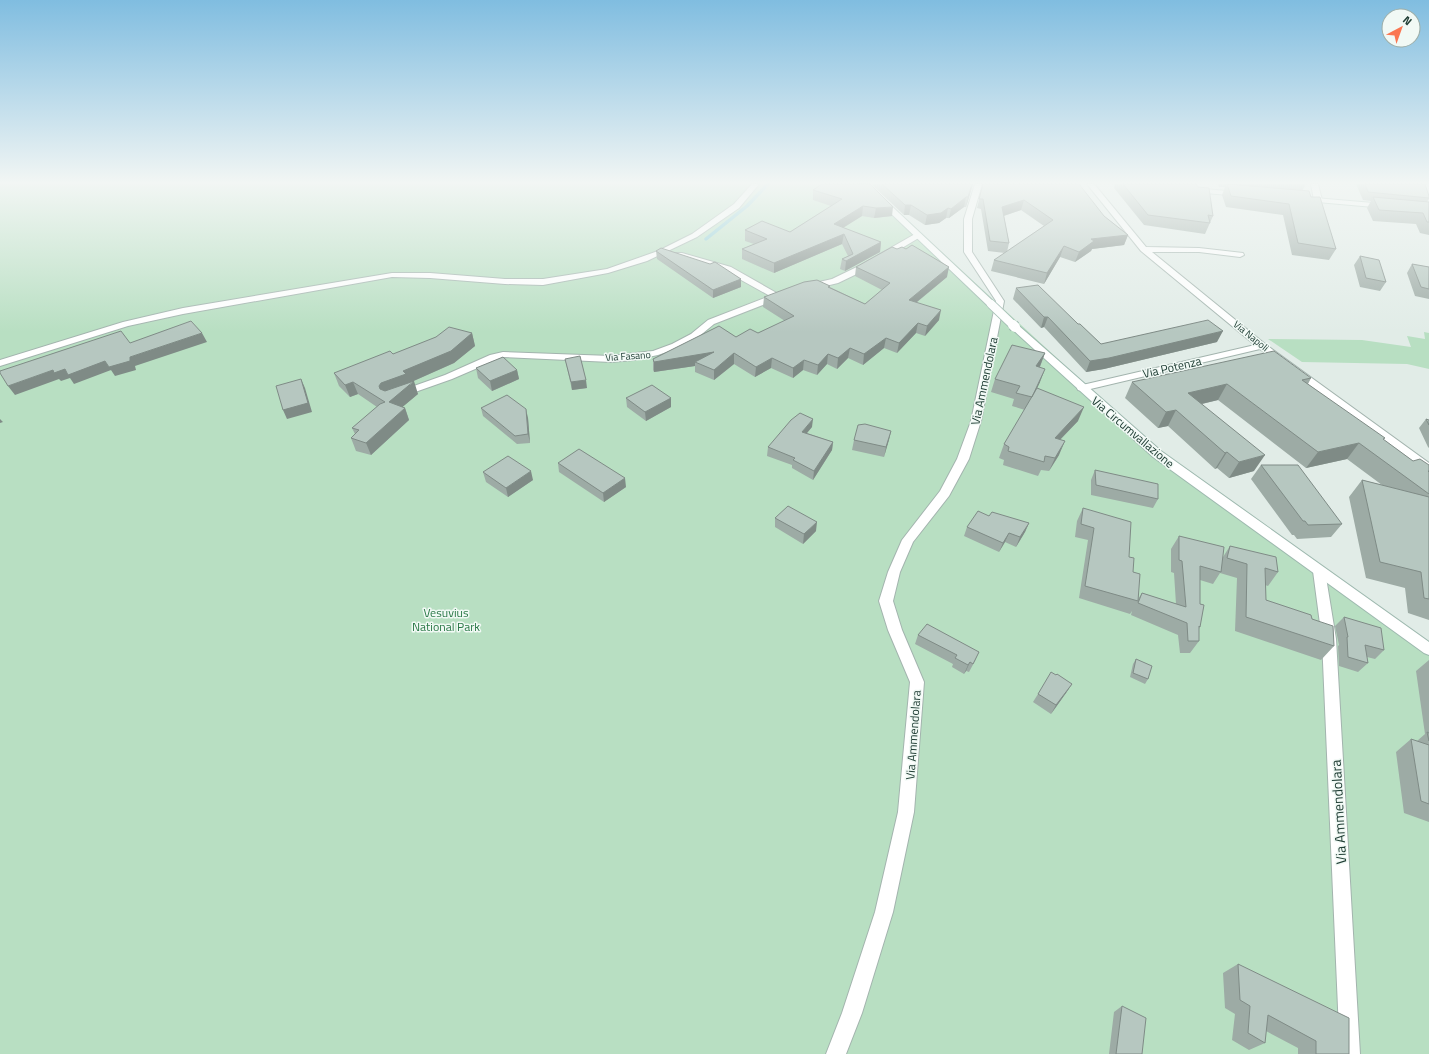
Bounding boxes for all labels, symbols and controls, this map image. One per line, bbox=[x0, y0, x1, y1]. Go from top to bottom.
north arrow bbox=[1381, 8, 1421, 48]
text: N bbox=[1399, 12, 1416, 29]
street label: Via Napoli bbox=[1230, 317, 1272, 355]
street label: Via Ammendolara bbox=[965, 335, 1003, 427]
street label: Via Fasano bbox=[605, 347, 651, 365]
street label: Via Potenza bbox=[1141, 351, 1203, 383]
street label: Via Circumvallazione bbox=[1087, 392, 1179, 472]
park label: Vesuvius National Park bbox=[412, 603, 480, 636]
street label: Via Ammendolara bbox=[900, 690, 926, 780]
street label: Via Ammendolara bbox=[1325, 759, 1351, 865]

